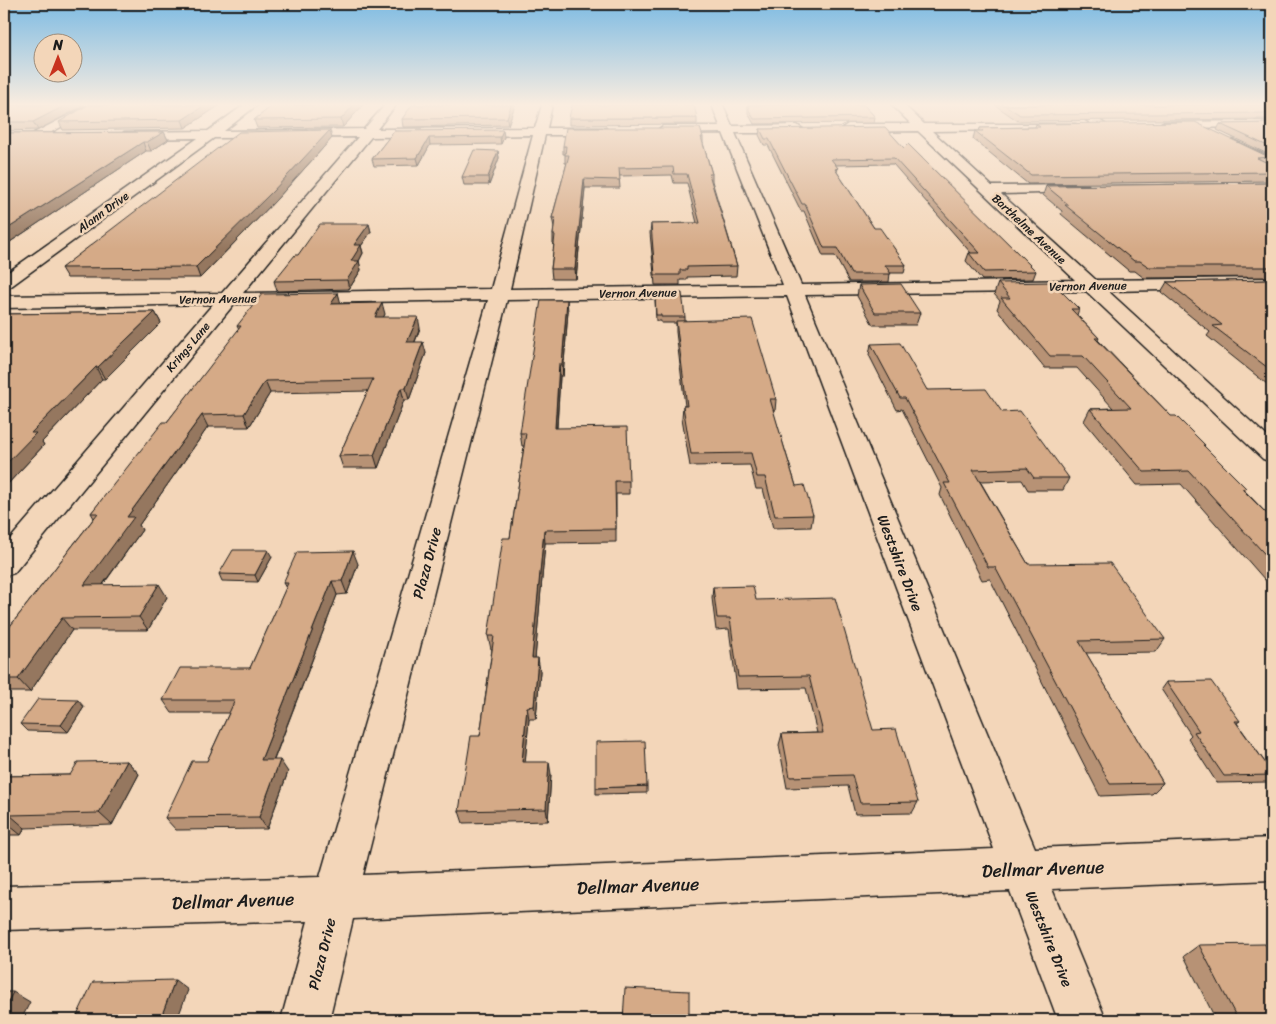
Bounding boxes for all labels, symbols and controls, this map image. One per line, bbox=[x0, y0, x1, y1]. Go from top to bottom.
north arrow bbox=[32, 32, 82, 82]
text: N bbox=[52, 33, 63, 58]
street label: Alann Drive bbox=[71, 185, 134, 239]
street label: Barthelme Avenue bbox=[986, 188, 1072, 270]
street label: Vernon Avenue bbox=[1049, 274, 1127, 298]
street label: Vernon Avenue bbox=[599, 281, 677, 305]
street label: Vernon Avenue bbox=[179, 287, 257, 311]
street label: Krings Lane bbox=[160, 317, 216, 377]
street label: Westshire Drive bbox=[870, 511, 931, 616]
street label: Plaza Drive bbox=[405, 524, 449, 602]
street label: Dellmar Avenue bbox=[981, 851, 1105, 887]
street label: Dellmar Avenue bbox=[576, 868, 700, 904]
street label: Dellmar Avenue bbox=[171, 883, 295, 919]
street label: Westshire Drive bbox=[1018, 887, 1080, 991]
street label: Plaza Drive bbox=[301, 915, 344, 993]

